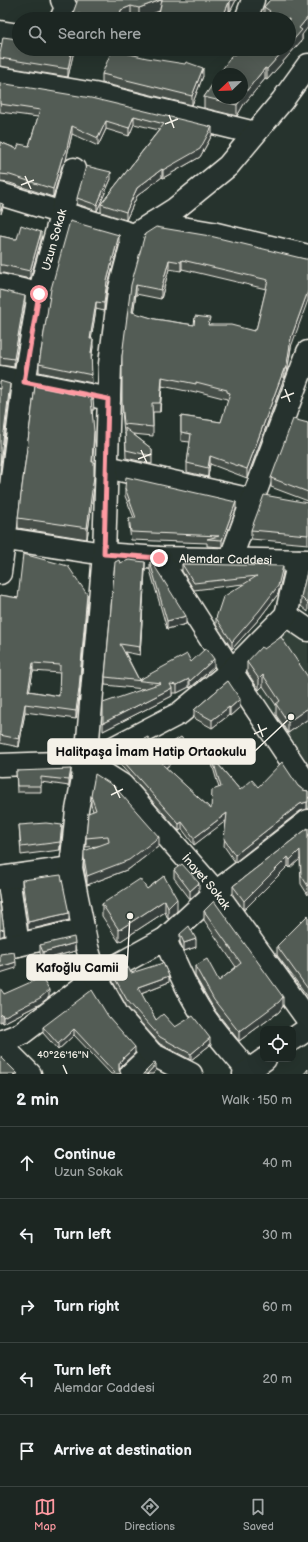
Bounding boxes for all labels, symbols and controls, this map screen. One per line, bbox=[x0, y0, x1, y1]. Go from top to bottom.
search box bbox=[12, 12, 296, 56]
icon: search bbox=[26, 23, 48, 45]
text: Search here bbox=[58, 25, 141, 44]
north arrow bbox=[212, 68, 248, 104]
street label: Uzun Sokak bbox=[39, 207, 70, 273]
route start bbox=[30, 285, 48, 303]
route end bbox=[150, 549, 168, 567]
street label: Alemdar Caddesi bbox=[179, 551, 273, 568]
callout: Halitpaşa İmam Hatip Ortaokulu bbox=[48, 739, 255, 764]
text: Halitpaşa İmam Hatip Ortaokulu bbox=[55, 743, 247, 760]
street label: İnayet Sokak bbox=[178, 851, 233, 913]
callout: Kafoğlu Camii bbox=[27, 955, 127, 980]
text: Kafoğlu Camii bbox=[35, 960, 119, 976]
map controls bbox=[260, 1026, 296, 1062]
button: locate bbox=[260, 1026, 296, 1062]
text: 40°26'16"N bbox=[37, 1049, 89, 1061]
text: 2 min bbox=[16, 1090, 59, 1110]
text: Walk · 150 m bbox=[221, 1092, 292, 1108]
text: Continue bbox=[54, 1145, 116, 1164]
icon: ahead bbox=[16, 1152, 38, 1174]
text: 40 m bbox=[262, 1155, 292, 1171]
text: Uzun Sokak bbox=[54, 1164, 123, 1180]
icon: left bbox=[16, 1224, 38, 1246]
text: Turn left bbox=[54, 1225, 111, 1244]
text: 30 m bbox=[262, 1227, 292, 1243]
icon: right bbox=[16, 1296, 38, 1318]
text: Turn right bbox=[54, 1297, 119, 1316]
text: 60 m bbox=[262, 1299, 292, 1315]
text: Turn left bbox=[54, 1361, 111, 1380]
icon: left bbox=[16, 1368, 38, 1390]
text: 20 m bbox=[262, 1371, 292, 1387]
text: Alemdar Caddesi bbox=[54, 1380, 155, 1396]
icon: arrive bbox=[16, 1440, 38, 1462]
text: Arrive at destination bbox=[54, 1441, 192, 1460]
tab: Map bbox=[34, 1496, 56, 1533]
tab: Directions bbox=[124, 1496, 175, 1533]
tab: Saved bbox=[243, 1496, 274, 1533]

